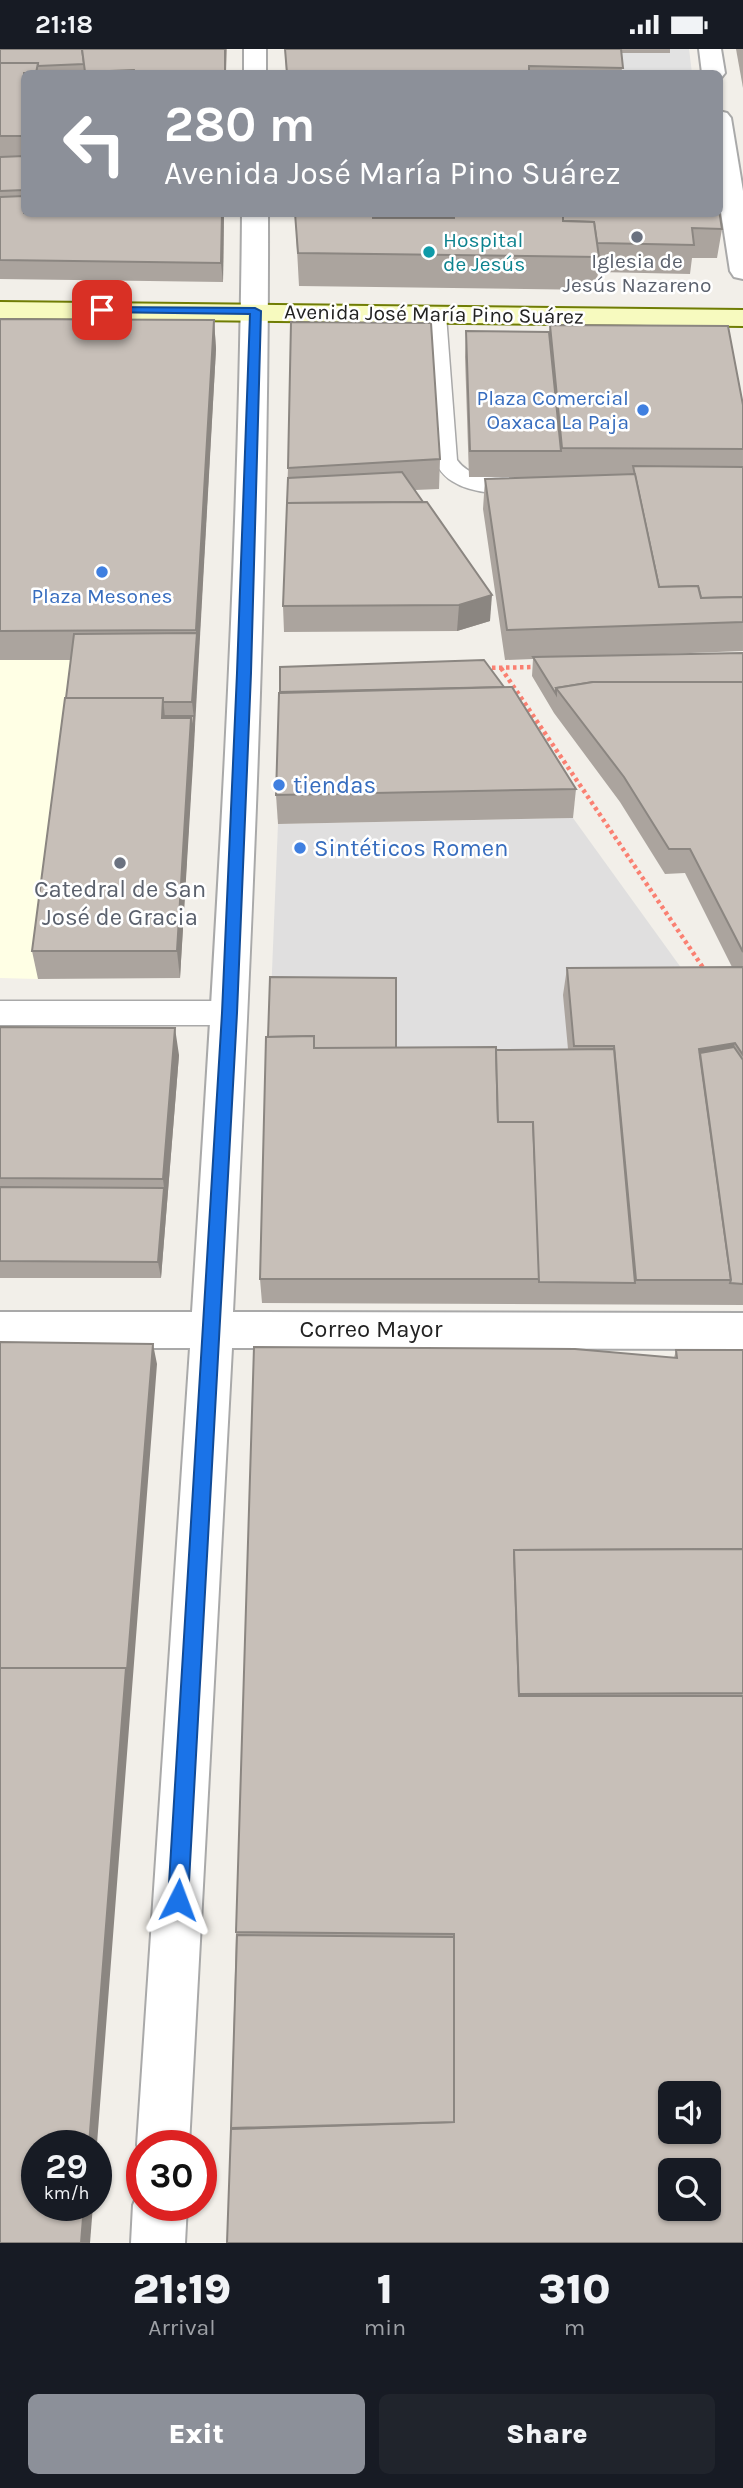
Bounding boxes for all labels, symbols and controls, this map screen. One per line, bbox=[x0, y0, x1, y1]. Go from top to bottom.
text: 21:18 bbox=[35, 9, 93, 40]
text: 280 m bbox=[164, 96, 315, 153]
icon: left bbox=[49, 98, 140, 189]
text: Avenida José María Pino Suárez bbox=[164, 155, 621, 192]
place label: Hospital de Jesús bbox=[443, 228, 525, 276]
marker: Iglesia de Jesús Nazareno bbox=[629, 229, 645, 245]
marker: Hospital de Jesús bbox=[421, 244, 437, 260]
place label: Iglesia de Jesús Nazareno bbox=[562, 249, 712, 297]
pin bbox=[72, 280, 132, 340]
icon: arrive bbox=[83, 291, 121, 329]
street label: Avenida José María Pino Suárez bbox=[284, 299, 584, 329]
place label: Plaza Comercial Oaxaca La Paja bbox=[477, 386, 629, 434]
marker: Plaza Comercial Oaxaca La Paja bbox=[635, 402, 651, 418]
marker: Plaza Mesones bbox=[94, 564, 110, 580]
place label: Plaza Mesones bbox=[31, 584, 173, 608]
place label: tiendas bbox=[293, 771, 376, 799]
marker: tiendas bbox=[271, 777, 287, 793]
place label: Sintéticos Romen bbox=[314, 834, 509, 862]
marker: Sintéticos Romen bbox=[292, 840, 308, 856]
marker: Catedral de San José de Gracia bbox=[112, 855, 128, 871]
place label: Catedral de San José de Gracia bbox=[34, 875, 206, 931]
street label: Correo Mayor bbox=[300, 1315, 443, 1343]
position arrow bbox=[141, 1863, 215, 1937]
map controls bbox=[658, 2081, 721, 2221]
button: sound bbox=[658, 2081, 721, 2144]
speed limit sign: 30 bbox=[126, 2130, 217, 2221]
text: 29 bbox=[45, 2146, 88, 2187]
button: search bbox=[658, 2158, 721, 2221]
text: km/h bbox=[44, 2182, 89, 2204]
text: 21:19 bbox=[133, 2264, 231, 2314]
text: 1 bbox=[377, 2264, 393, 2314]
text: 310 bbox=[539, 2264, 611, 2314]
text: Arrival bbox=[148, 2314, 216, 2341]
text: min bbox=[364, 2314, 406, 2341]
text: m bbox=[564, 2314, 585, 2341]
button: Exit bbox=[28, 2394, 365, 2474]
button: Share bbox=[379, 2394, 715, 2474]

